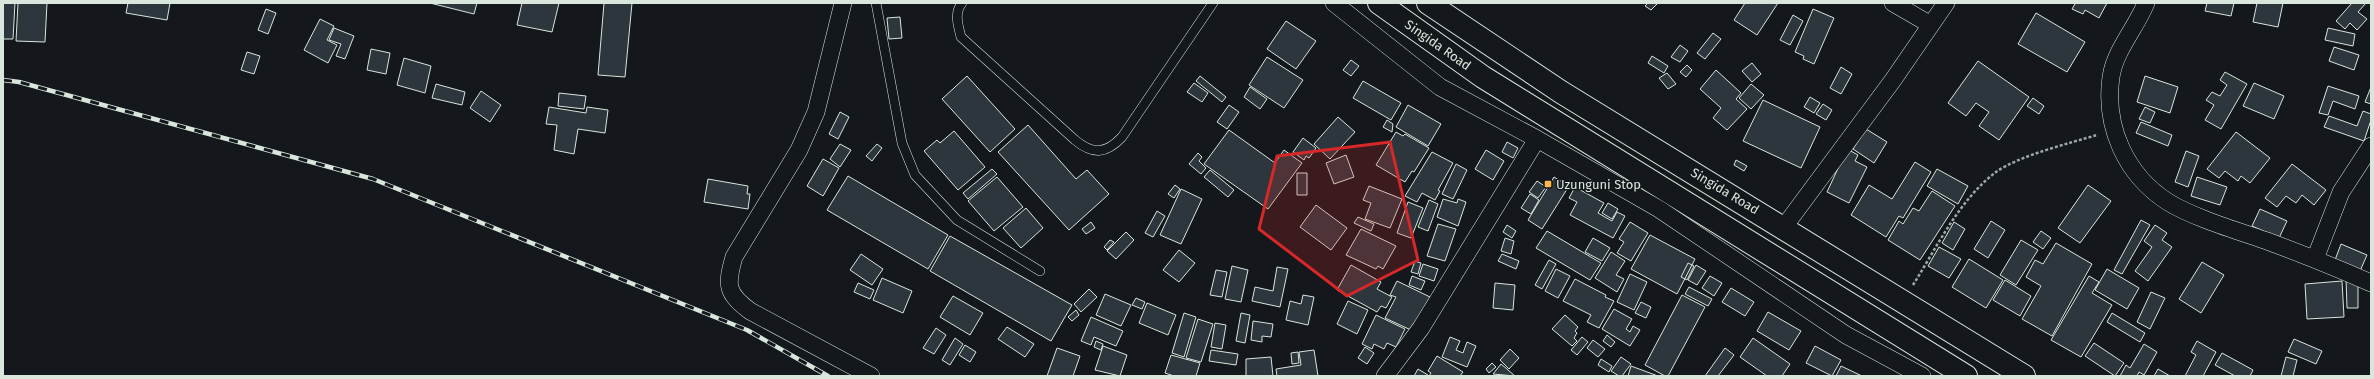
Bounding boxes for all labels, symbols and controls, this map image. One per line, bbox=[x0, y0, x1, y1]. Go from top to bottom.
street label: Singida Road bbox=[1402, 17, 1474, 73]
street label: Singida Road bbox=[1688, 165, 1762, 217]
place label: Uzunguni Stop bbox=[1556, 177, 1641, 192]
marker: Uzunguni Stop bbox=[1543, 179, 1553, 189]

